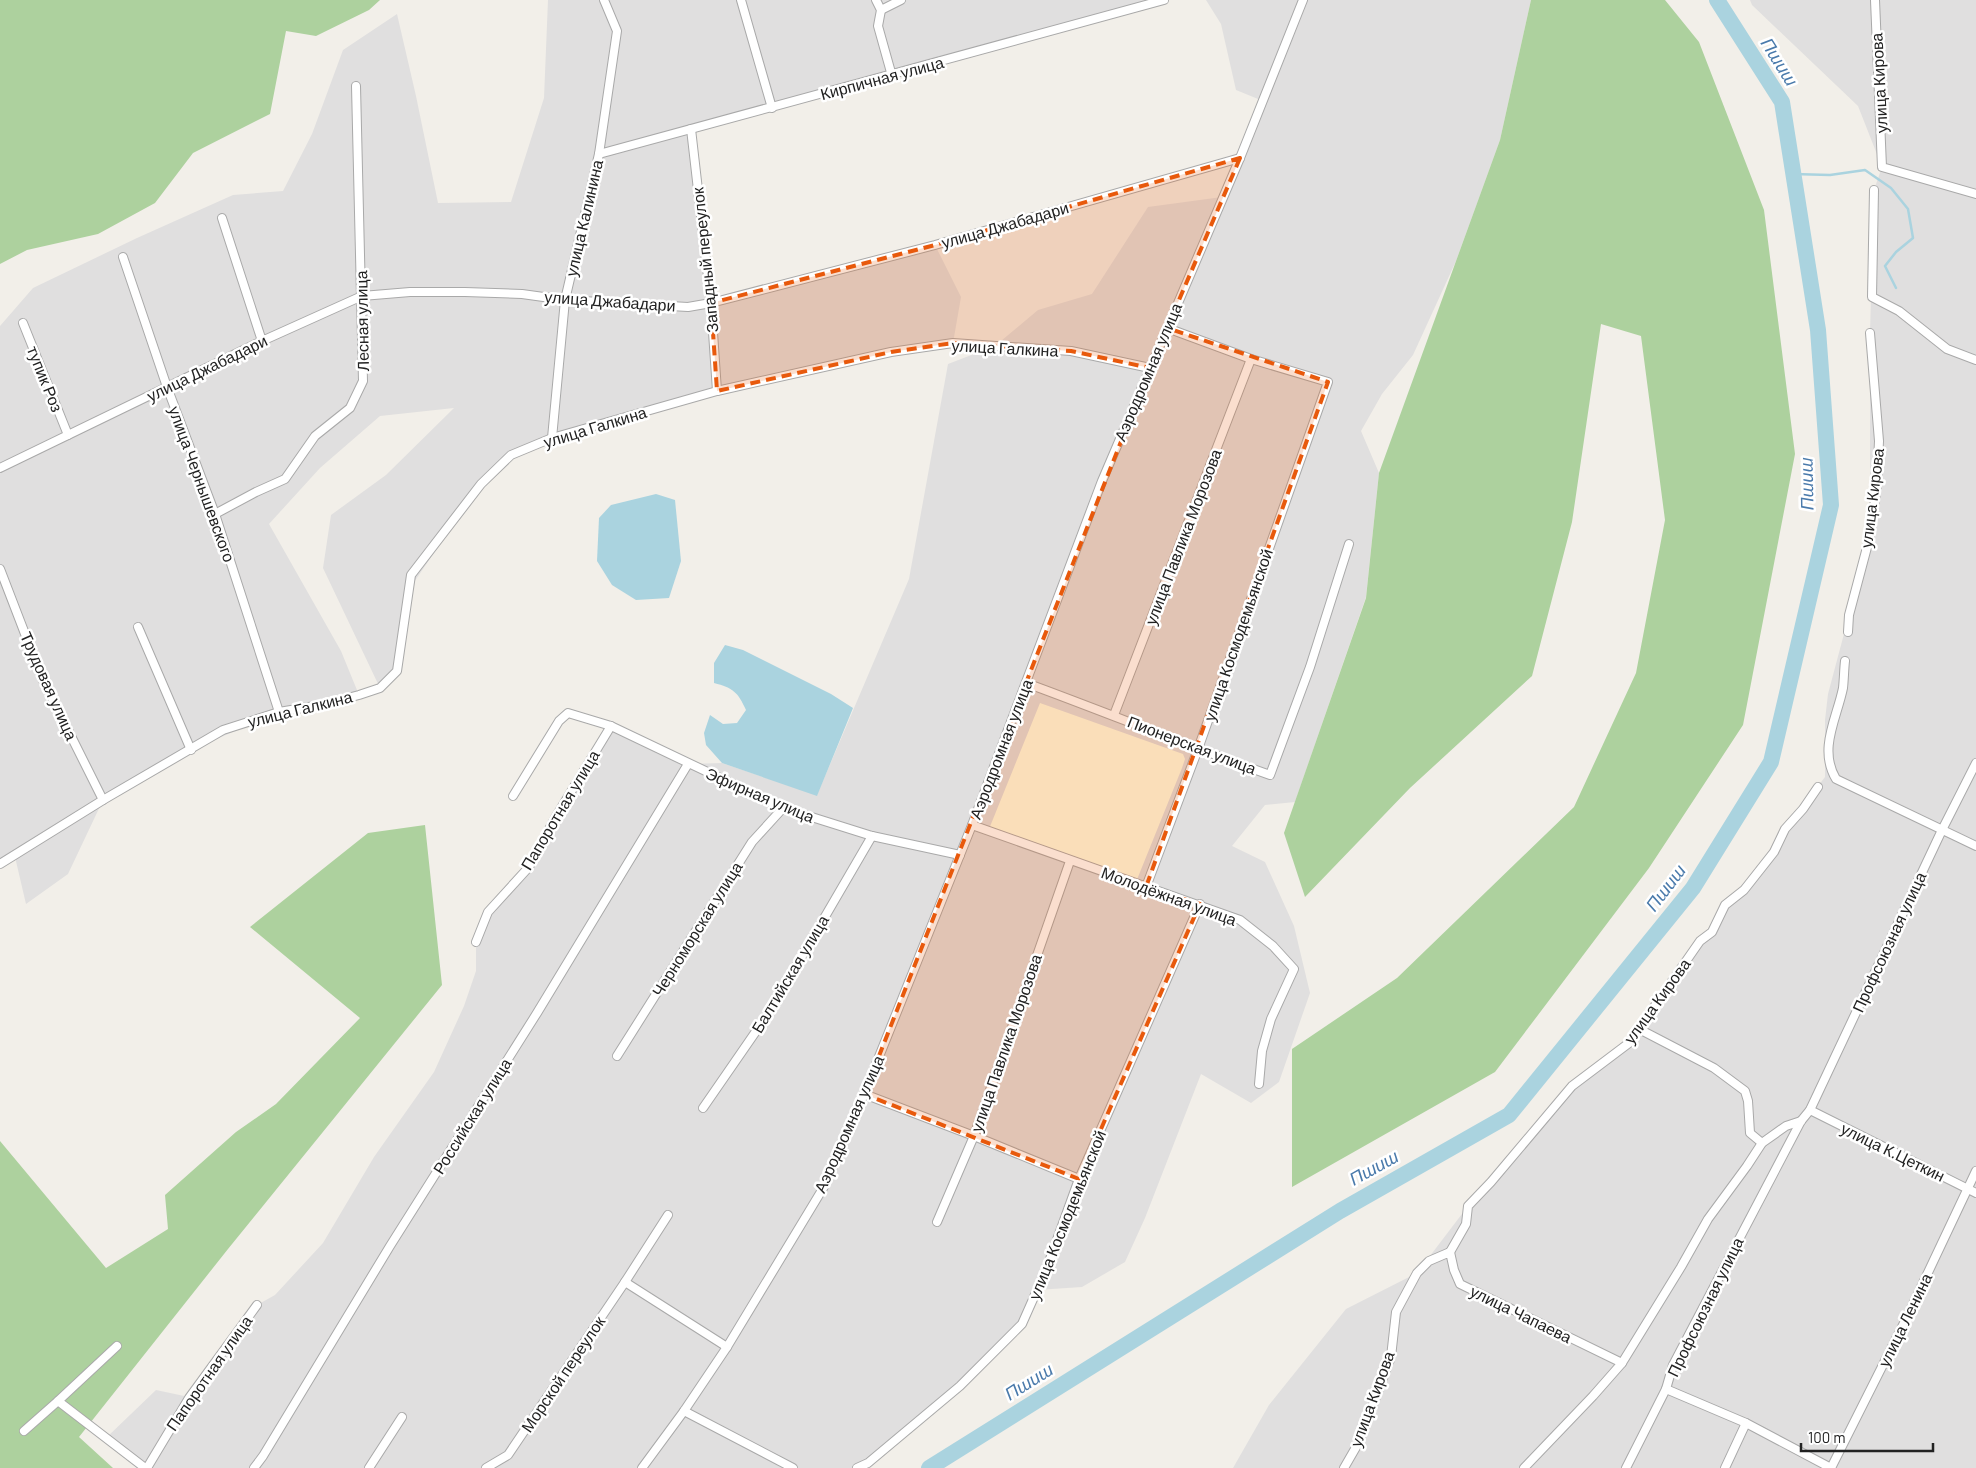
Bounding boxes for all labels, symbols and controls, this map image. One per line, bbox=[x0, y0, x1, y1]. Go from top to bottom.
street label: улица Кирова bbox=[1866, 32, 1891, 134]
water label: Пшиш bbox=[1756, 33, 1803, 90]
street label: Кирпичная улица bbox=[818, 52, 946, 103]
street label: улица Калинина bbox=[561, 158, 606, 278]
street label: Западный переулок bbox=[687, 185, 722, 334]
street label: улица Джабадари bbox=[939, 197, 1071, 252]
street label: Лесная улица bbox=[351, 270, 372, 372]
street label: улица Джабадари bbox=[544, 286, 676, 315]
street label: Аэродромная улица bbox=[1110, 300, 1185, 444]
street label: улица Джабадари bbox=[144, 330, 270, 405]
street label: улица Галкина bbox=[951, 335, 1059, 360]
street label: тупик Роз bbox=[24, 343, 67, 415]
street label: улица Галкина bbox=[541, 402, 649, 451]
street label: улица Чернышевского bbox=[165, 403, 240, 564]
street label: улица Павлика Морозова bbox=[1140, 446, 1225, 627]
street label: улица Кирова bbox=[1856, 447, 1887, 549]
water label: Пшиш bbox=[1795, 457, 1817, 511]
street label: улица Космодемьянской bbox=[1199, 546, 1276, 724]
street label: Трудовая улица bbox=[17, 629, 82, 743]
street label: Аэродромная улица bbox=[965, 676, 1036, 821]
street label: улица Галкина bbox=[246, 686, 354, 731]
street label: Пионерская улица bbox=[1125, 711, 1259, 778]
street label: Папоротная улица bbox=[516, 746, 603, 873]
street label: Эфирная улица bbox=[703, 763, 817, 826]
street label: Черноморская улица bbox=[647, 858, 746, 1000]
water label: Пшиш bbox=[1640, 860, 1690, 915]
street label: Молодёжная улица bbox=[1099, 862, 1240, 929]
street label: Профсоюзная улица bbox=[1848, 869, 1929, 1015]
street label: Балтийская улица bbox=[747, 911, 832, 1036]
street label: улица Павлика Морозова bbox=[966, 951, 1045, 1134]
street label: улица Кирова bbox=[1619, 954, 1694, 1047]
street label: Аэродромная улица bbox=[810, 1052, 887, 1195]
street label: Российская улица bbox=[428, 1054, 515, 1177]
street label: улица К.Цеткин bbox=[1838, 1118, 1948, 1185]
street label: улица Космодемьянской bbox=[1024, 1127, 1109, 1302]
water label: Пшиш bbox=[1345, 1145, 1402, 1190]
street label: Профсоюзная улица bbox=[1663, 1234, 1747, 1379]
street label: улица Ленина bbox=[1874, 1270, 1936, 1370]
street label: улица Чапаева bbox=[1467, 1281, 1575, 1346]
street label: Папоротная улица bbox=[162, 1311, 256, 1434]
street label: Морской переулок bbox=[517, 1311, 609, 1435]
street label: улица Кирова bbox=[1345, 1348, 1398, 1449]
water label: Пшиш bbox=[1000, 1358, 1057, 1405]
scale bar bbox=[1801, 1420, 1934, 1452]
text: 100 m bbox=[1808, 1428, 1846, 1446]

